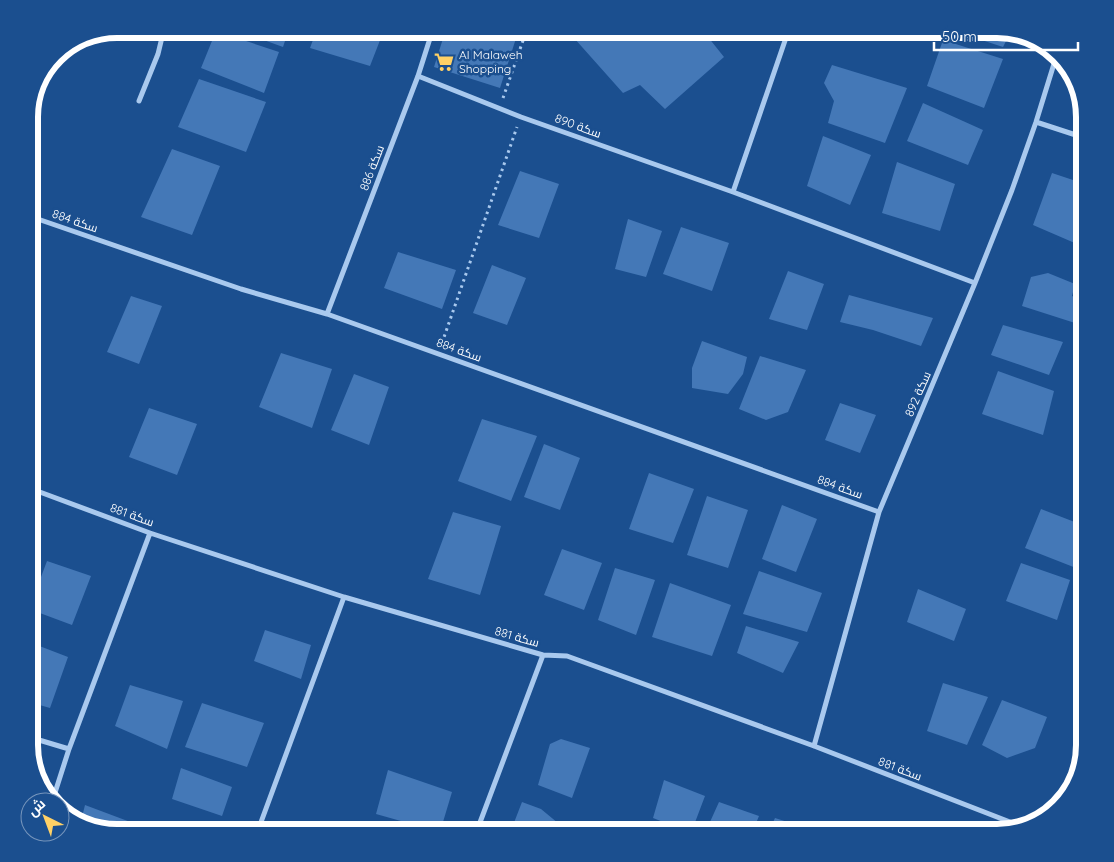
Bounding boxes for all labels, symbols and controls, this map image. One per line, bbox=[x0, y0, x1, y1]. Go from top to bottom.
scale bar bbox=[934, 20, 1078, 52]
text: 50 m bbox=[942, 27, 977, 46]
place label: Al Malaweh Shopping bbox=[459, 47, 523, 76]
supermarket icon: Al Malaweh Shopping bbox=[433, 51, 455, 73]
street label: سكة 890 bbox=[553, 110, 604, 141]
street label: سكة 886 bbox=[356, 143, 387, 193]
street label: سكة 884 bbox=[50, 206, 100, 235]
street label: سكة 884 bbox=[434, 334, 484, 365]
street label: سكة 892 bbox=[901, 369, 934, 419]
street label: سكة 884 bbox=[815, 471, 865, 502]
street label: سكة 881 bbox=[108, 500, 156, 529]
street label: سكة 881 bbox=[493, 623, 541, 650]
street label: سكة 881 bbox=[876, 753, 924, 784]
north arrow bbox=[20, 792, 70, 842]
text: ش bbox=[24, 795, 49, 820]

